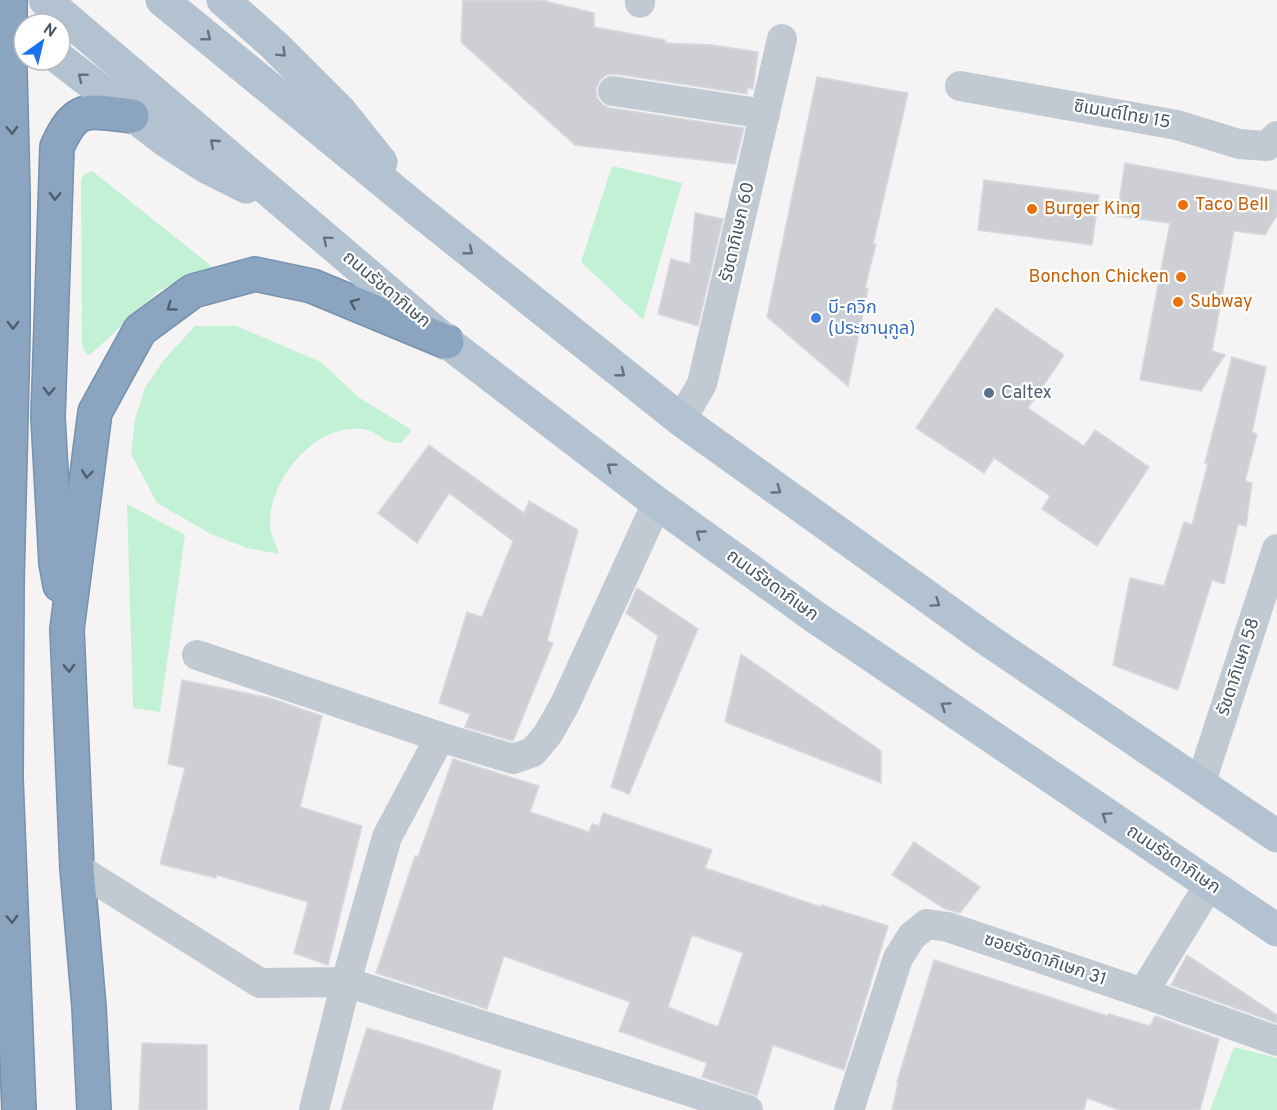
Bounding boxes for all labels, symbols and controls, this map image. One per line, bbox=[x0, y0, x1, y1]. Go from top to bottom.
north arrow bbox=[12, 12, 72, 72]
text: N bbox=[39, 20, 60, 43]
one-way arrow bbox=[200, 30, 211, 41]
one-way arrow bbox=[275, 45, 286, 56]
one-way arrow bbox=[78, 73, 89, 84]
street label: ซิเมนต์ไทย 15 bbox=[1072, 95, 1172, 135]
one-way arrow bbox=[5, 126, 18, 135]
one-way arrow bbox=[210, 140, 221, 151]
street label: รัชดาภิเษก 60 bbox=[715, 180, 761, 284]
one-way arrow bbox=[49, 192, 62, 201]
place label: Taco Bell bbox=[1195, 194, 1269, 217]
place label: Burger King bbox=[1044, 198, 1141, 221]
marker: Taco Bell bbox=[1176, 198, 1190, 212]
marker: Burger King bbox=[1025, 202, 1039, 216]
one-way arrow bbox=[323, 237, 334, 248]
one-way arrow bbox=[462, 244, 473, 255]
street label: ถนนรัชดาภิเษก bbox=[337, 246, 435, 334]
place label: Bonchon Chicken bbox=[1029, 266, 1169, 289]
marker: Bonchon Chicken bbox=[1174, 270, 1188, 284]
place label: Subway bbox=[1190, 291, 1253, 314]
marker: Subway bbox=[1171, 295, 1185, 309]
place label: บี-ควิก (ประชานุกูล) bbox=[828, 297, 915, 341]
one-way arrow bbox=[349, 298, 360, 310]
one-way arrow bbox=[167, 300, 178, 311]
marker: บี-ควิก (ประชานุกูล) bbox=[809, 311, 823, 325]
one-way arrow bbox=[7, 321, 19, 330]
one-way arrow bbox=[614, 366, 625, 377]
place label: Caltex bbox=[1001, 382, 1052, 405]
marker: Caltex bbox=[982, 386, 996, 400]
one-way arrow bbox=[42, 387, 55, 396]
one-way arrow bbox=[606, 464, 617, 475]
one-way arrow bbox=[81, 470, 93, 479]
one-way arrow bbox=[771, 482, 782, 493]
one-way arrow bbox=[695, 530, 706, 541]
street label: ถนนรัชดาภิเษก bbox=[721, 545, 823, 627]
one-way arrow bbox=[929, 596, 940, 607]
street label: รัชดาภิเษก 58 bbox=[1212, 615, 1266, 719]
one-way arrow bbox=[62, 663, 75, 672]
one-way arrow bbox=[941, 702, 951, 714]
one-way arrow bbox=[1102, 812, 1113, 823]
street label: ถนนรัชดาภิเษก bbox=[1122, 820, 1224, 900]
one-way arrow bbox=[5, 914, 18, 923]
street label: ซอยรัชดาภิเษก 31 bbox=[981, 928, 1109, 992]

